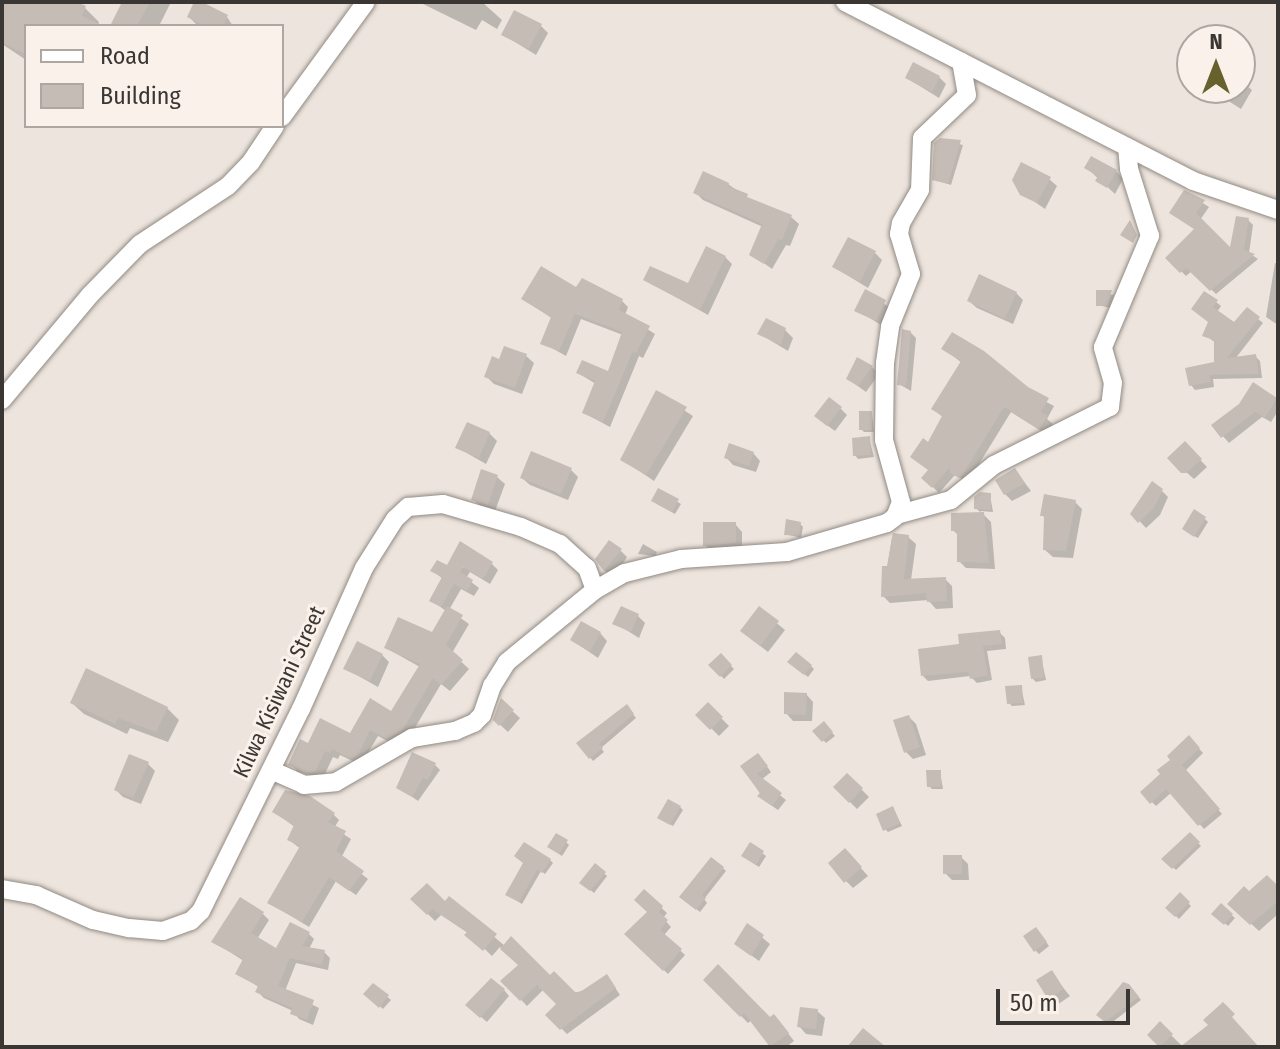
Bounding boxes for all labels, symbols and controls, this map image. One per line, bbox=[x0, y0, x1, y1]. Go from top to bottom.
legend bbox=[24, 24, 284, 128]
north arrow bbox=[1176, 24, 1256, 104]
text: N bbox=[1209, 28, 1223, 55]
text: Road bbox=[100, 42, 150, 70]
text: Building bbox=[100, 82, 181, 110]
street label: Kilwa Kisiwani Street bbox=[228, 602, 330, 782]
scale bar bbox=[1000, 973, 1134, 1023]
text: 50 m bbox=[1010, 989, 1058, 1017]

